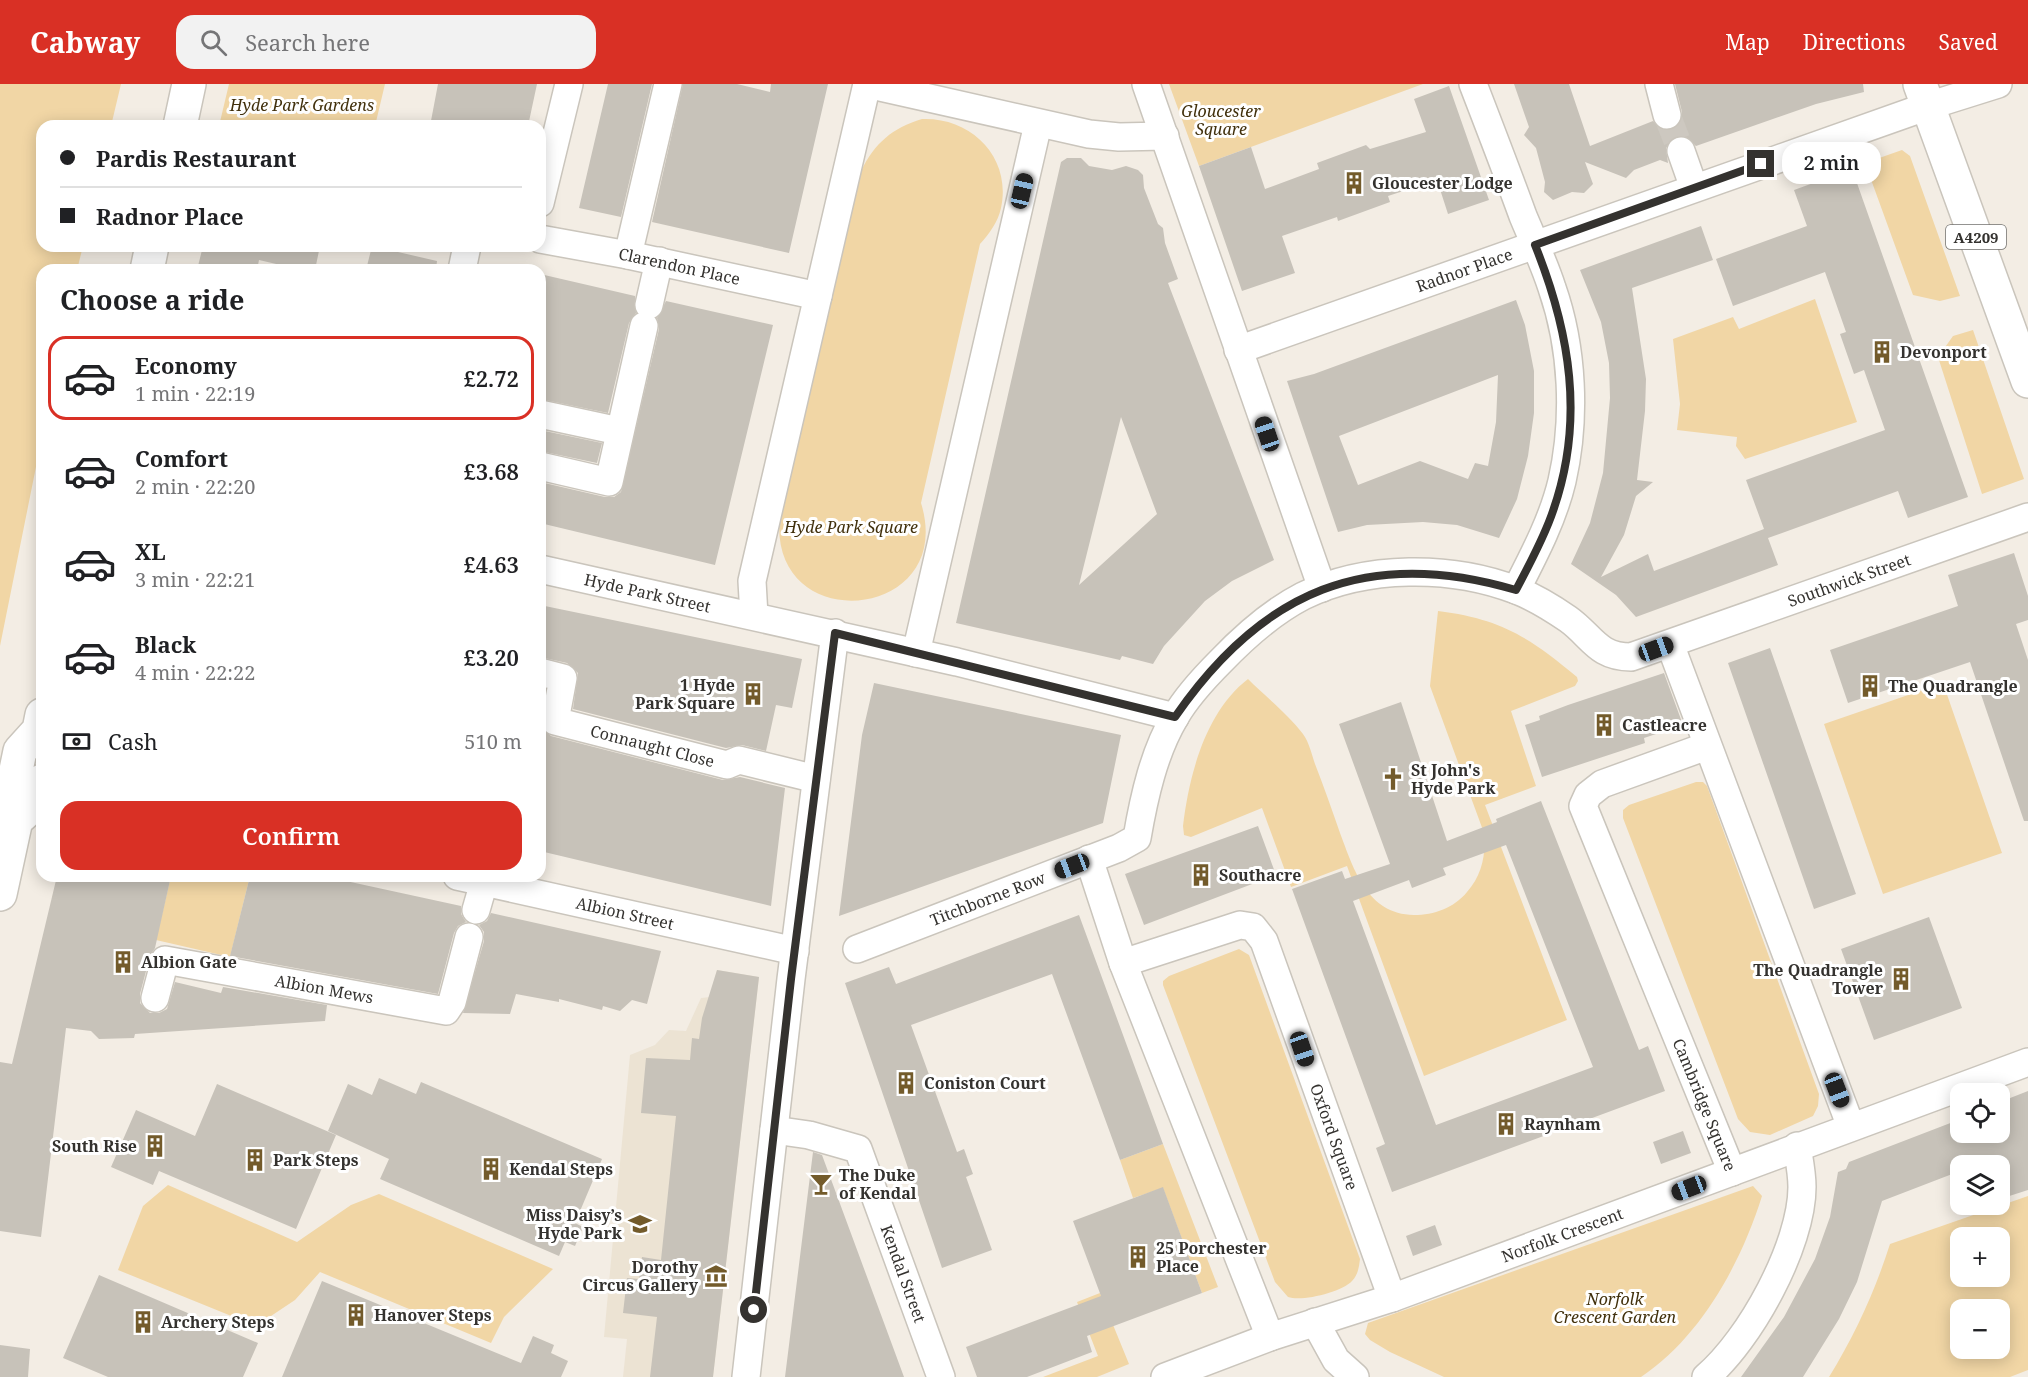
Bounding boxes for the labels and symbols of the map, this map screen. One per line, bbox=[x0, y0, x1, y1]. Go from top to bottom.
park label: Hyde Park Gardens bbox=[229, 94, 374, 116]
park label: Gloucester Square bbox=[1181, 100, 1261, 140]
callout: 2 min bbox=[1782, 143, 1881, 185]
route end bbox=[1747, 150, 1774, 177]
building icon: Gloucester Lodge bbox=[1341, 170, 1367, 196]
car bbox=[1009, 171, 1035, 211]
place label: Gloucester Lodge bbox=[1372, 172, 1513, 194]
road number: A4209 bbox=[1946, 225, 2006, 249]
street label: Clarendon Place bbox=[617, 242, 742, 290]
street label: Radnor Place bbox=[1413, 243, 1515, 297]
building icon: Devonport bbox=[1869, 339, 1895, 365]
place label: Devonport bbox=[1900, 341, 1987, 363]
car bbox=[1253, 414, 1281, 454]
park label: Hyde Park Square bbox=[783, 516, 918, 538]
street label: Southwick Street bbox=[1784, 548, 1914, 612]
street label: Hyde Park Street bbox=[582, 568, 713, 618]
car bbox=[1636, 634, 1676, 664]
building icon: The Quadrangle bbox=[1857, 673, 1883, 699]
place label: 1 Hyde Park Square bbox=[635, 674, 735, 714]
place label: The Quadrangle bbox=[1888, 675, 2018, 697]
building icon: 1 Hyde Park Square bbox=[740, 681, 766, 707]
building icon: Castleacre bbox=[1591, 712, 1617, 738]
place label: Castleacre bbox=[1622, 714, 1707, 736]
street label: Connaught Close bbox=[588, 719, 717, 772]
place label: St John's Hyde Park bbox=[1411, 759, 1496, 799]
church icon: St John's Hyde Park bbox=[1380, 766, 1406, 792]
car bbox=[1052, 851, 1092, 881]
building icon: Southacre bbox=[1188, 862, 1214, 888]
place label: Southacre bbox=[1219, 864, 1301, 886]
street label: Titchborne Row bbox=[927, 866, 1049, 931]
street label: Albion Street bbox=[574, 892, 676, 935]
building icon: Albion Gate bbox=[110, 949, 136, 975]
place label: Albion Gate bbox=[141, 951, 237, 973]
place label: The Quadrangle Tower bbox=[1753, 959, 1884, 999]
building icon: The Quadrangle Tower bbox=[1888, 966, 1914, 992]
street label: Albion Mews bbox=[273, 969, 375, 1009]
car bbox=[1288, 1029, 1316, 1069]
street label: Cambridge Square bbox=[1668, 1035, 1741, 1174]
building icon: Coniston Court bbox=[893, 1070, 919, 1096]
car bbox=[1822, 1070, 1852, 1110]
place label: Coniston Court bbox=[924, 1072, 1046, 1094]
street label: Oxford Square bbox=[1305, 1081, 1363, 1193]
building icon: Raynham bbox=[1493, 1111, 1519, 1137]
place label: Raynham bbox=[1524, 1113, 1601, 1135]
building icon: South Rise bbox=[142, 1133, 168, 1159]
place label: South Rise bbox=[52, 1135, 137, 1157]
building icon: Park Steps bbox=[242, 1147, 268, 1173]
place label: Park Steps bbox=[273, 1149, 359, 1171]
building icon: Kendal Steps bbox=[478, 1156, 504, 1182]
place label: Kendal Steps bbox=[509, 1158, 613, 1180]
place label: The Duke of Kendal bbox=[839, 1164, 917, 1204]
bar icon: The Duke of Kendal bbox=[808, 1171, 834, 1197]
car bbox=[1669, 1173, 1709, 1203]
street label: Norfolk Crescent bbox=[1498, 1202, 1626, 1267]
place label: Miss Daisy’s Hyde Park bbox=[526, 1204, 623, 1244]
school or university icon: Miss Daisy’s Hyde Park bbox=[627, 1211, 653, 1237]
street label: Kendal Street bbox=[876, 1222, 931, 1326]
place label: 25 Porchester Place bbox=[1156, 1237, 1267, 1277]
building icon: 25 Porchester Place bbox=[1125, 1244, 1151, 1270]
place label: Dorothy Circus Gallery bbox=[582, 1256, 699, 1296]
museum icon: Dorothy Circus Gallery bbox=[703, 1263, 729, 1289]
park label: Norfolk Crescent Garden bbox=[1554, 1288, 1677, 1328]
route start bbox=[740, 1296, 767, 1323]
building icon: Hanover Steps bbox=[343, 1302, 369, 1328]
place label: Hanover Steps bbox=[374, 1304, 492, 1326]
building icon: Archery Steps bbox=[130, 1309, 156, 1335]
place label: Archery Steps bbox=[161, 1311, 275, 1333]

